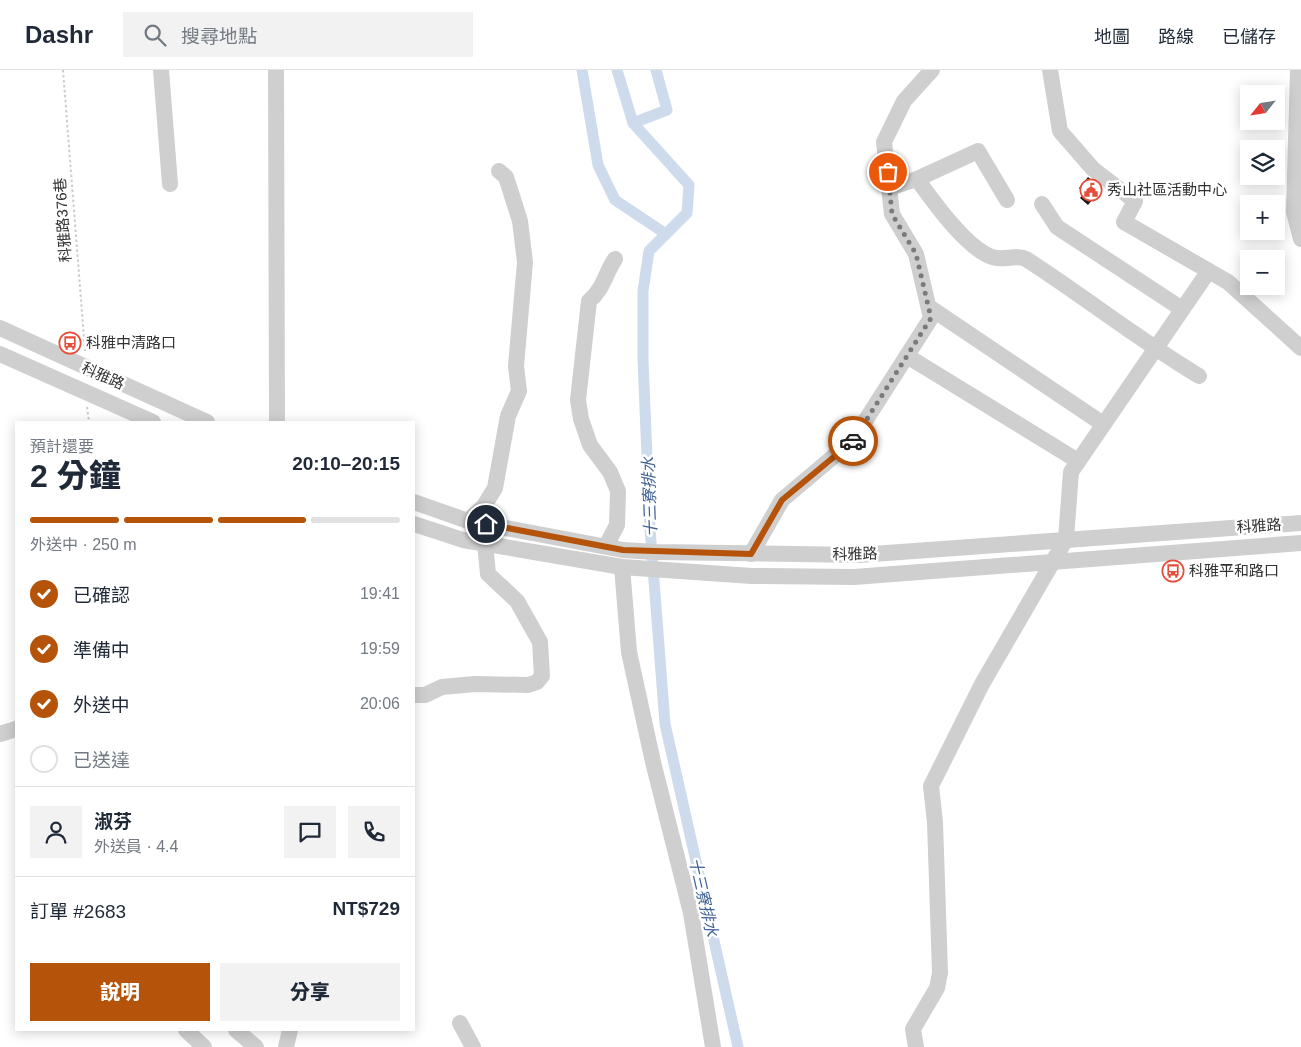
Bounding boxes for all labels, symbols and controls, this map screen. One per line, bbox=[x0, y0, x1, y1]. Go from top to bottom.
search box bbox=[123, 12, 473, 57]
text: Dashr bbox=[25, 21, 93, 48]
icon: search bbox=[141, 21, 169, 49]
text: 搜尋地點 bbox=[181, 26, 257, 47]
text: 地圖 bbox=[1094, 27, 1130, 47]
text: 路線 bbox=[1158, 27, 1194, 47]
text: 已儲存 bbox=[1222, 27, 1276, 47]
north arrow bbox=[1240, 85, 1285, 130]
map controls bbox=[1240, 85, 1285, 295]
button: layers bbox=[1240, 140, 1285, 185]
pin bbox=[867, 151, 909, 193]
icon: bag bbox=[874, 158, 902, 186]
street label: 科雅路376巷 bbox=[51, 177, 74, 263]
public building icon: 秀山社區活動中心 bbox=[1079, 178, 1103, 202]
place label: 秀山社區活動中心 bbox=[1107, 181, 1227, 198]
button: + bbox=[1240, 195, 1285, 240]
button: − bbox=[1240, 250, 1285, 295]
bus stop icon: 科雅中清路口 bbox=[58, 331, 82, 355]
place label: 科雅中清路口 bbox=[86, 334, 176, 351]
street label: 科雅路 bbox=[79, 359, 127, 392]
courier bbox=[828, 416, 878, 466]
icon: car bbox=[839, 427, 867, 455]
text: 預計還要 bbox=[30, 438, 94, 455]
text: 20:10–20:15 bbox=[292, 453, 400, 474]
water label: 十三寮排水 bbox=[640, 456, 659, 537]
text: 2 分鐘 bbox=[30, 458, 121, 494]
pin bbox=[465, 503, 507, 545]
icon: home bbox=[472, 510, 500, 538]
street label: 科雅路 bbox=[1236, 515, 1282, 536]
text: 外送中 · 250 m bbox=[30, 536, 137, 553]
street label: 科雅路 bbox=[832, 545, 878, 562]
bus stop icon: 科雅平和路口 bbox=[1161, 559, 1185, 583]
place label: 科雅平和路口 bbox=[1189, 562, 1279, 579]
icon: check bbox=[30, 580, 58, 608]
text: 已確認 bbox=[73, 585, 130, 606]
text: 19:41 bbox=[360, 585, 400, 602]
icon: check bbox=[30, 635, 58, 663]
text: 準備中 bbox=[73, 640, 130, 661]
text: 19:59 bbox=[360, 640, 400, 657]
icon: check bbox=[30, 690, 58, 718]
text: 外送中 bbox=[73, 695, 130, 716]
text: 20:06 bbox=[360, 695, 400, 712]
text: 已送達 bbox=[73, 750, 130, 771]
button: person bbox=[30, 806, 82, 858]
button: chat bbox=[284, 806, 336, 858]
button: phone bbox=[348, 806, 400, 858]
text: 淑芬 bbox=[94, 811, 132, 832]
text: 外送員 · 4.4 bbox=[94, 838, 178, 855]
water label: 十三寮排水 bbox=[686, 856, 721, 939]
text: NT$729 bbox=[332, 898, 400, 919]
text: 訂單 #2683 bbox=[30, 901, 126, 922]
button: 說明 bbox=[30, 963, 210, 1021]
button: 分享 bbox=[220, 963, 400, 1021]

